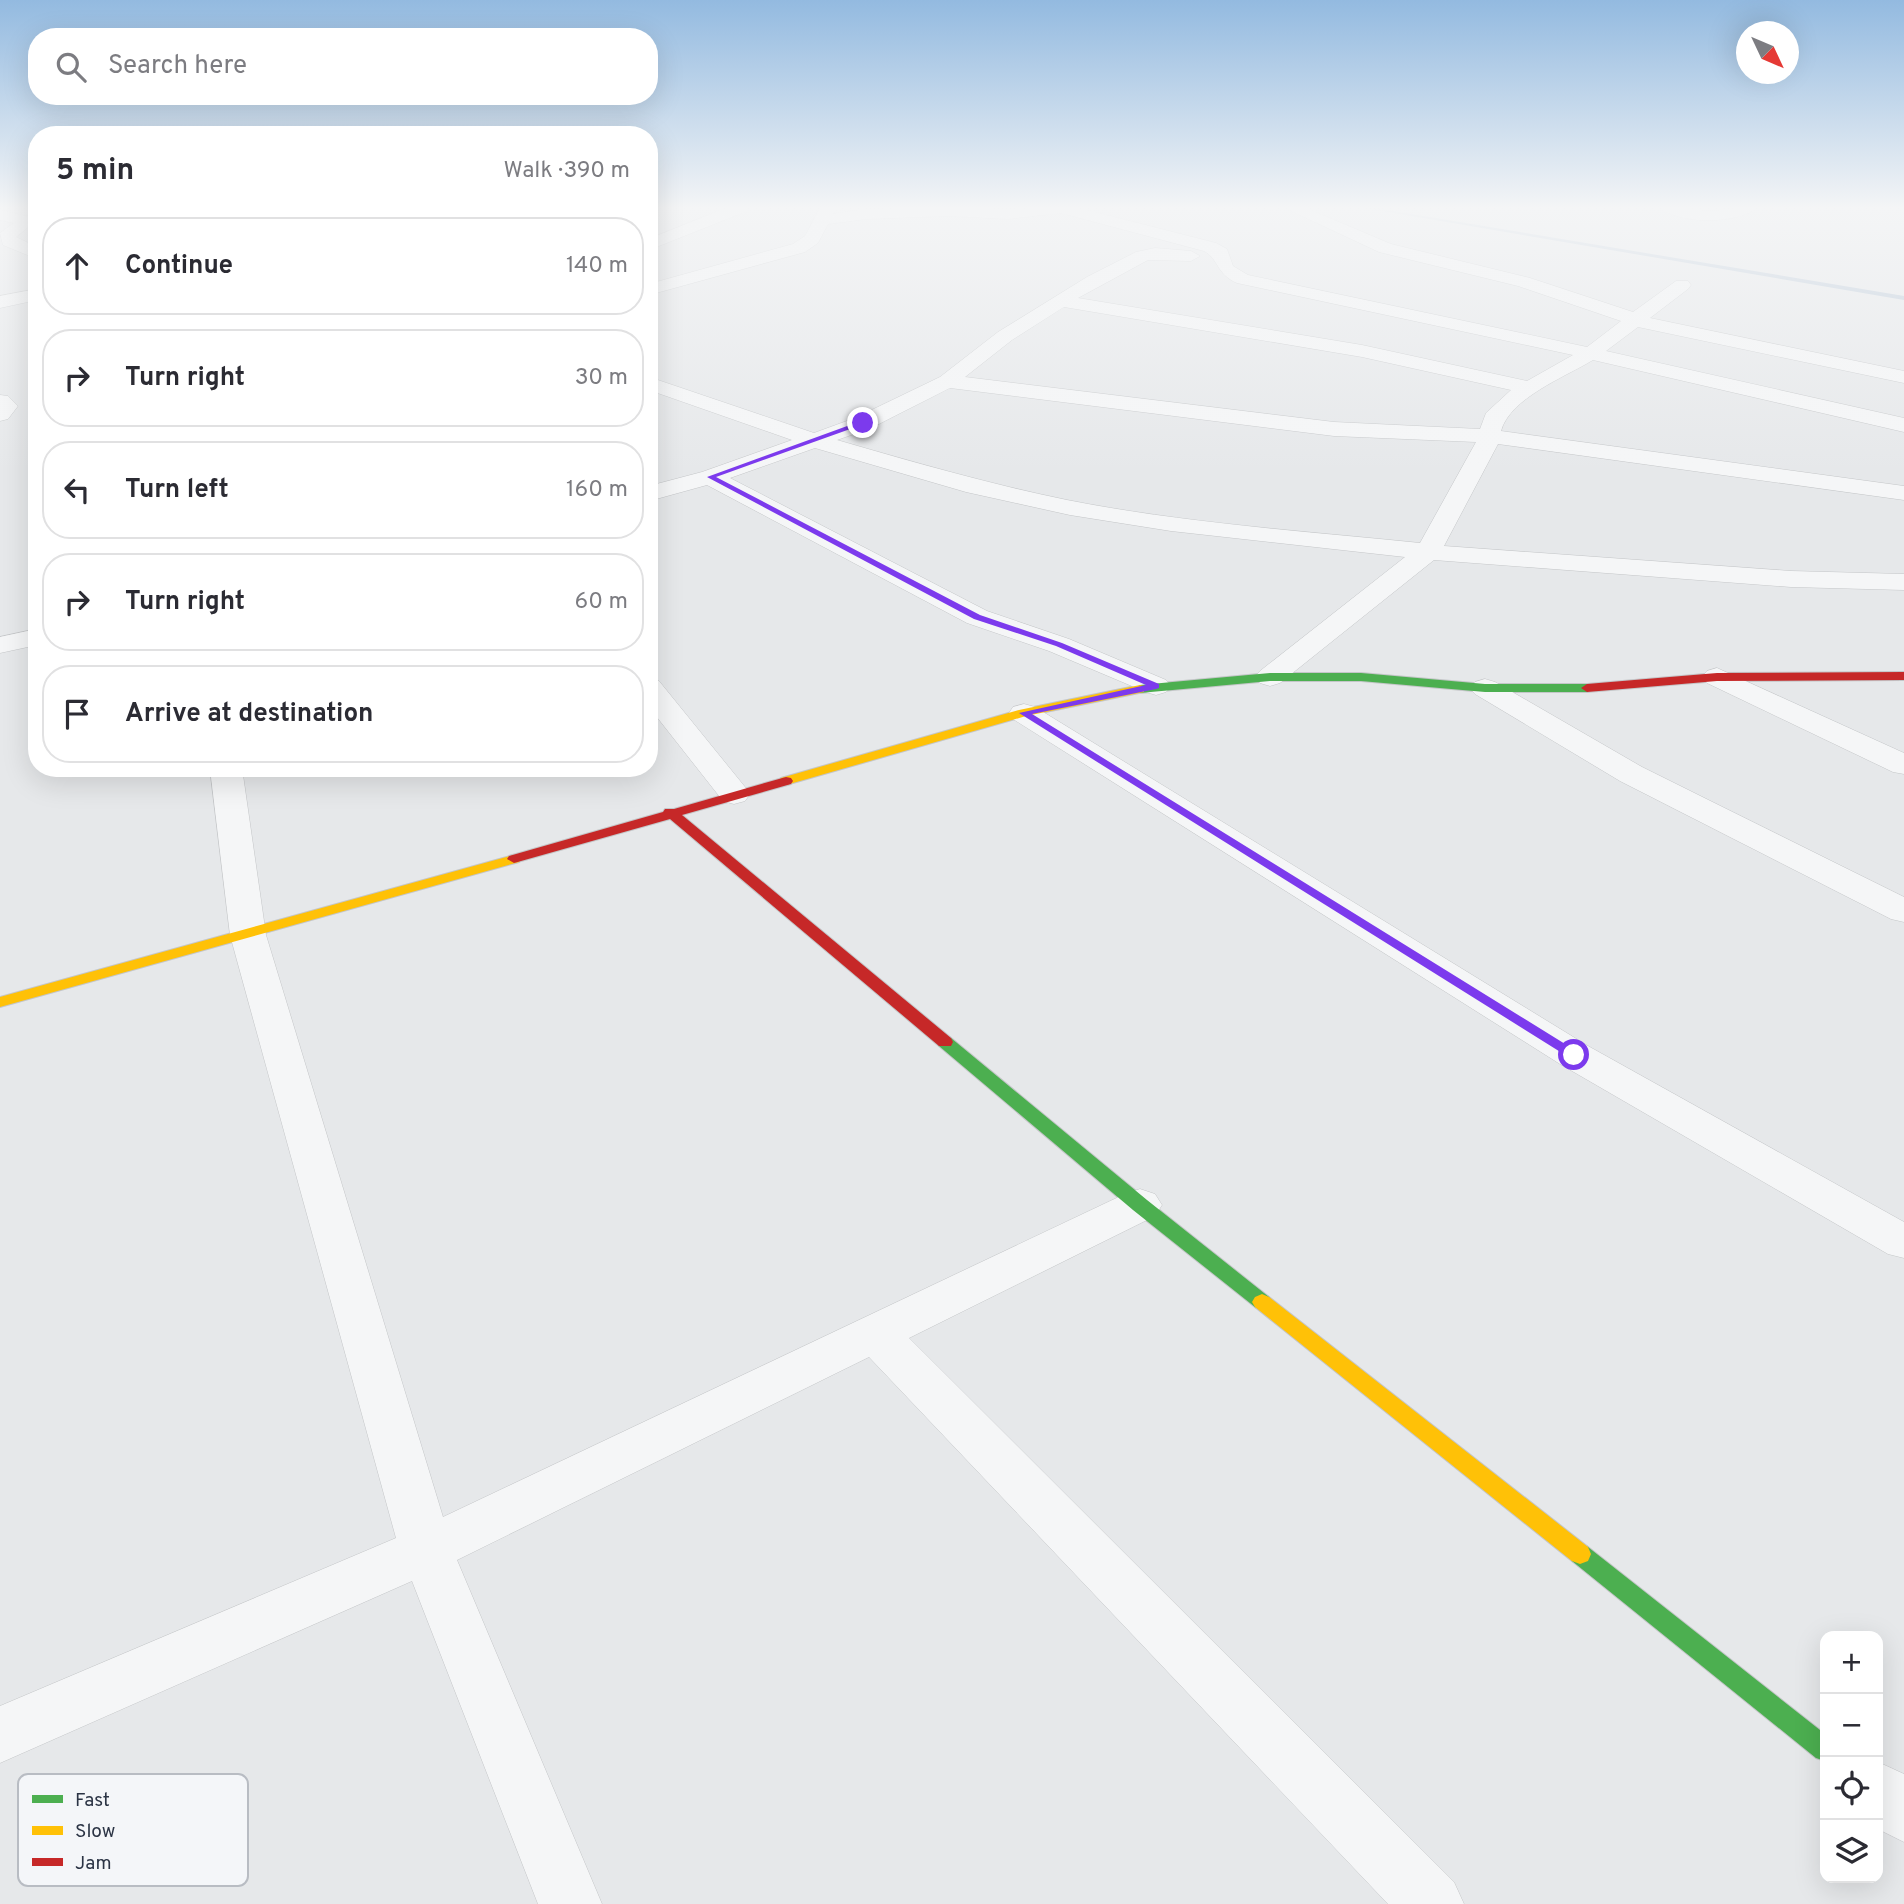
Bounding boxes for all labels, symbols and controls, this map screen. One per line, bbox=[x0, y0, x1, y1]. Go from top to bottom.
north arrow bbox=[1736, 21, 1799, 84]
search box bbox=[28, 28, 658, 105]
icon: search bbox=[52, 48, 90, 86]
text: Search here bbox=[108, 50, 247, 83]
text: 5 min bbox=[56, 153, 134, 190]
text: Walk · 390 m bbox=[504, 157, 630, 186]
icon: ahead bbox=[58, 247, 96, 285]
text: Continue bbox=[125, 250, 233, 283]
text: 140 m bbox=[566, 252, 628, 281]
icon: right bbox=[58, 359, 96, 397]
text: Turn right bbox=[125, 362, 245, 395]
text: 30 m bbox=[575, 364, 628, 393]
route end bbox=[847, 407, 878, 438]
icon: left bbox=[58, 471, 96, 509]
text: Turn left bbox=[125, 474, 229, 507]
text: 160 m bbox=[566, 476, 628, 505]
icon: right bbox=[58, 583, 96, 621]
text: Turn right bbox=[125, 586, 245, 619]
text: 60 m bbox=[575, 588, 628, 617]
icon: arrive bbox=[58, 695, 96, 733]
text: Arrive at destination bbox=[125, 698, 373, 731]
route start bbox=[1558, 1039, 1589, 1070]
map controls bbox=[1820, 1631, 1883, 1883]
button: + bbox=[1820, 1631, 1883, 1694]
button: − bbox=[1820, 1694, 1883, 1757]
button: locate bbox=[1820, 1757, 1883, 1820]
legend bbox=[18, 1774, 248, 1886]
text: Fast bbox=[75, 1789, 110, 1813]
text: Slow bbox=[75, 1820, 115, 1844]
button: layers bbox=[1820, 1820, 1883, 1883]
text: Jam bbox=[75, 1852, 112, 1876]

